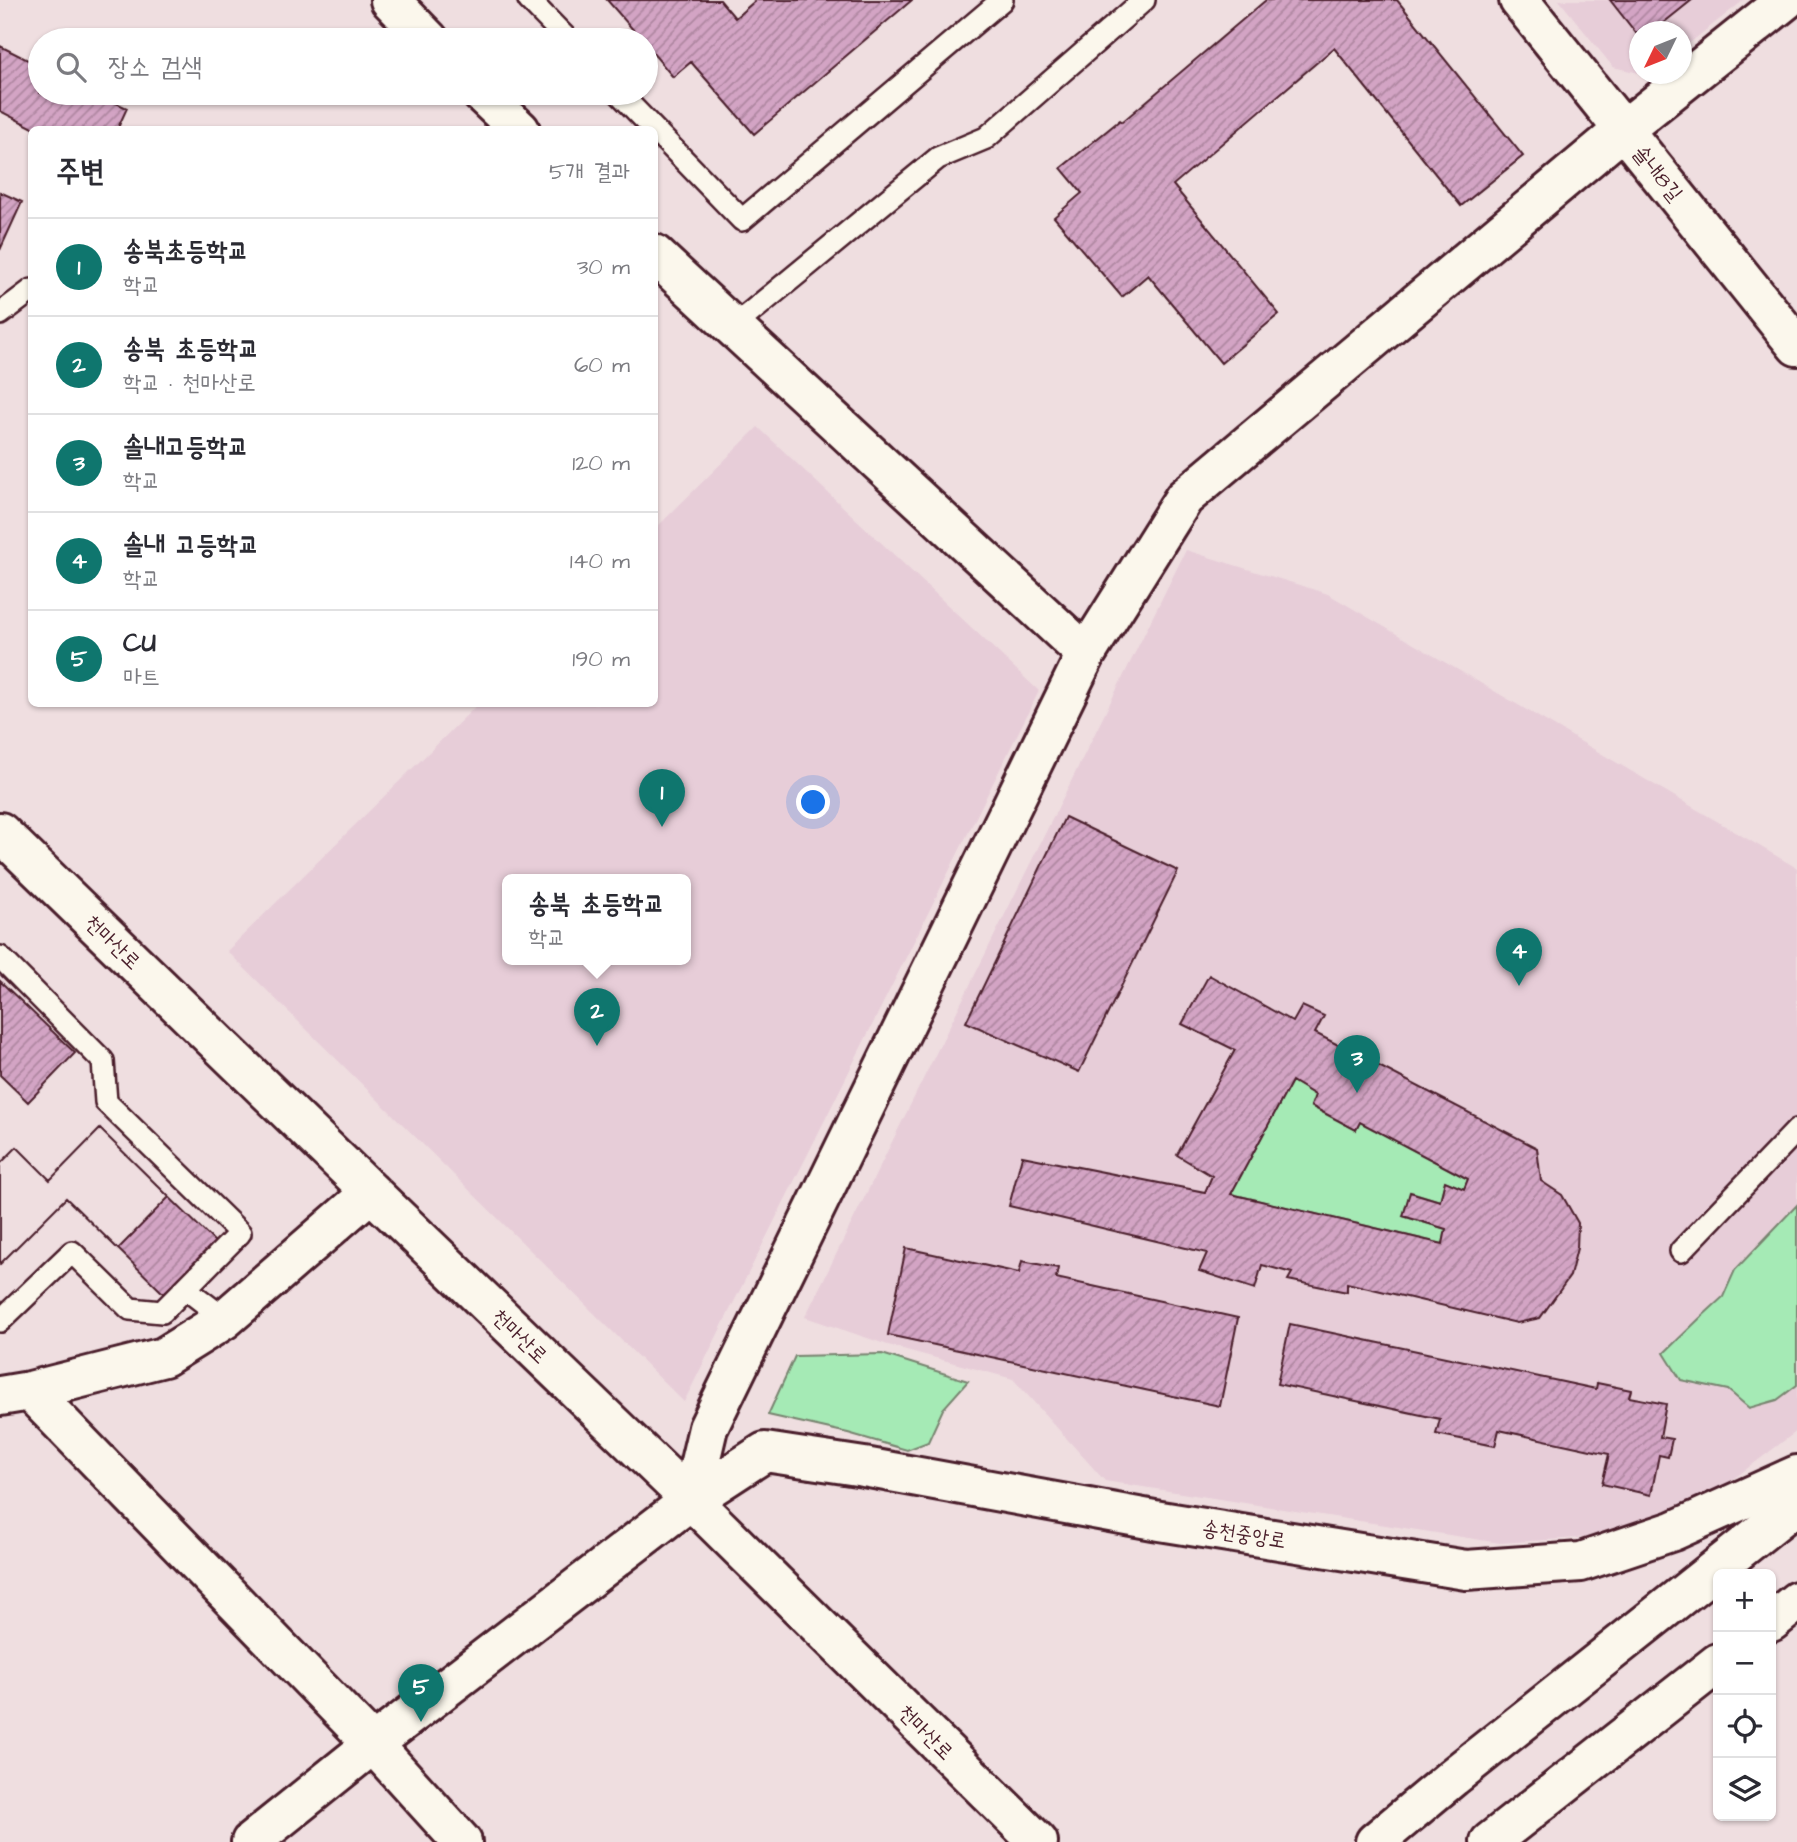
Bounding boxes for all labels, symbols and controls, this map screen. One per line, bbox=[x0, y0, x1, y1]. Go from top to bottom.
north arrow bbox=[1629, 21, 1692, 84]
search box bbox=[28, 28, 658, 105]
icon: search bbox=[52, 48, 90, 86]
text: 장소 검색 bbox=[108, 49, 202, 85]
street label: 솔내8길 bbox=[1626, 139, 1689, 208]
text: 주변 bbox=[56, 151, 104, 193]
text: 5개 결과 bbox=[549, 156, 630, 188]
text: 송북초등학교 bbox=[123, 233, 249, 269]
text: 1 bbox=[78, 251, 80, 283]
text: 30 m bbox=[577, 251, 630, 283]
text: 학교 bbox=[123, 269, 160, 301]
text: 송북 초등학교 bbox=[123, 331, 259, 367]
text: 2 bbox=[72, 349, 86, 381]
text: 60 m bbox=[574, 349, 630, 381]
text: 학교 · 천마산로 bbox=[123, 367, 256, 399]
text: 솔내고등학교 bbox=[123, 429, 249, 465]
text: 3 bbox=[73, 447, 85, 479]
text: 120 m bbox=[572, 447, 630, 479]
text: 학교 bbox=[123, 465, 160, 497]
text: 솔내 고등학교 bbox=[123, 527, 259, 563]
text: 4 bbox=[71, 545, 87, 577]
text: 140 m bbox=[570, 545, 630, 577]
text: 학교 bbox=[123, 563, 160, 595]
text: CU bbox=[123, 625, 156, 661]
text: 5 bbox=[71, 643, 87, 675]
text: 190 m bbox=[572, 643, 630, 675]
text: 마트 bbox=[123, 661, 160, 693]
pin: 1 bbox=[639, 769, 685, 827]
your location bbox=[796, 785, 830, 819]
popup bbox=[502, 874, 691, 965]
text: 송북 초등학교 bbox=[529, 886, 664, 922]
street label: 천마산로 bbox=[78, 908, 147, 976]
text: 학교 bbox=[529, 922, 566, 954]
pin: 4 bbox=[1496, 928, 1542, 986]
pin: 2 bbox=[574, 988, 620, 1046]
pin: 3 bbox=[1334, 1035, 1380, 1093]
street label: 천마산로 bbox=[485, 1302, 554, 1370]
street label: 송천중앙로 bbox=[1200, 1514, 1288, 1555]
map controls bbox=[1713, 1569, 1776, 1821]
button: + bbox=[1713, 1569, 1776, 1632]
button: − bbox=[1713, 1632, 1776, 1695]
pin: 5 bbox=[398, 1664, 444, 1722]
button: locate bbox=[1713, 1695, 1776, 1758]
street label: 천마산로 bbox=[891, 1698, 960, 1767]
button: layers bbox=[1713, 1758, 1776, 1821]

